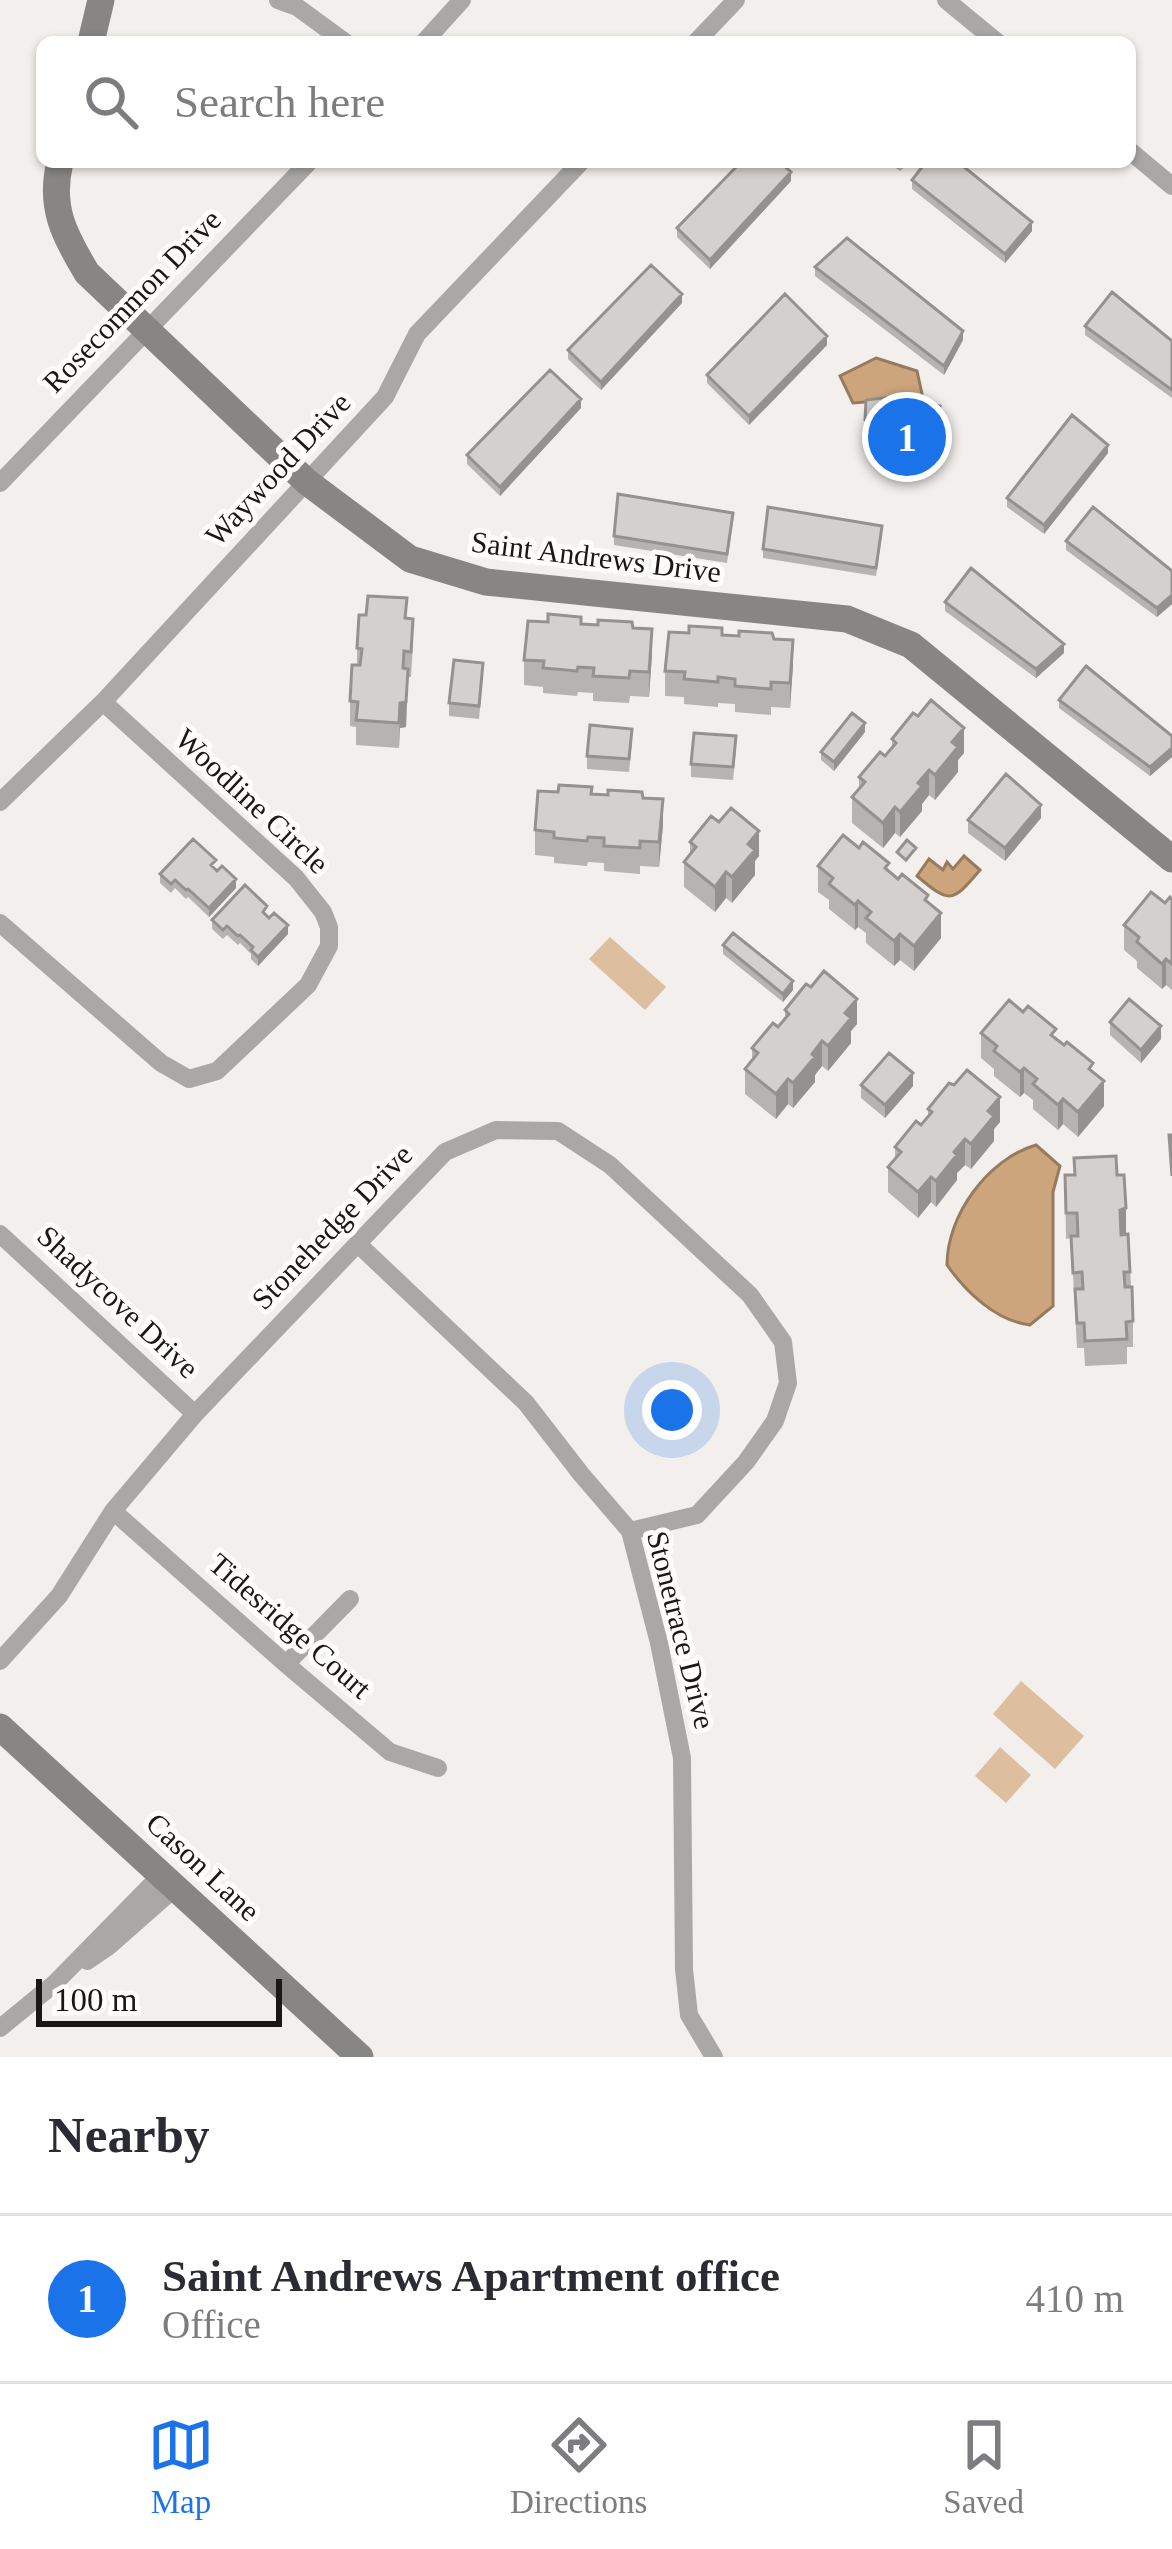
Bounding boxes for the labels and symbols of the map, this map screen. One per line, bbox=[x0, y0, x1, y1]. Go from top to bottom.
street label: Rosecommon Drive bbox=[36, 203, 227, 399]
street label: Waywood Drive bbox=[198, 385, 357, 552]
pin: 1 bbox=[868, 392, 946, 482]
street label: Saint Andrews Drive bbox=[469, 525, 723, 588]
street label: Woodline Circle bbox=[169, 721, 336, 880]
street label: Stonehedge Drive bbox=[245, 1138, 418, 1316]
street label: Shadycove Drive bbox=[31, 1219, 205, 1384]
your location bbox=[642, 1380, 702, 1440]
street label: Stonetrace Drive bbox=[641, 1528, 722, 1732]
street label: Tidesridge Court bbox=[203, 1547, 378, 1705]
street label: Cason Lane bbox=[140, 1806, 267, 1927]
scale bar bbox=[36, 1973, 282, 2026]

